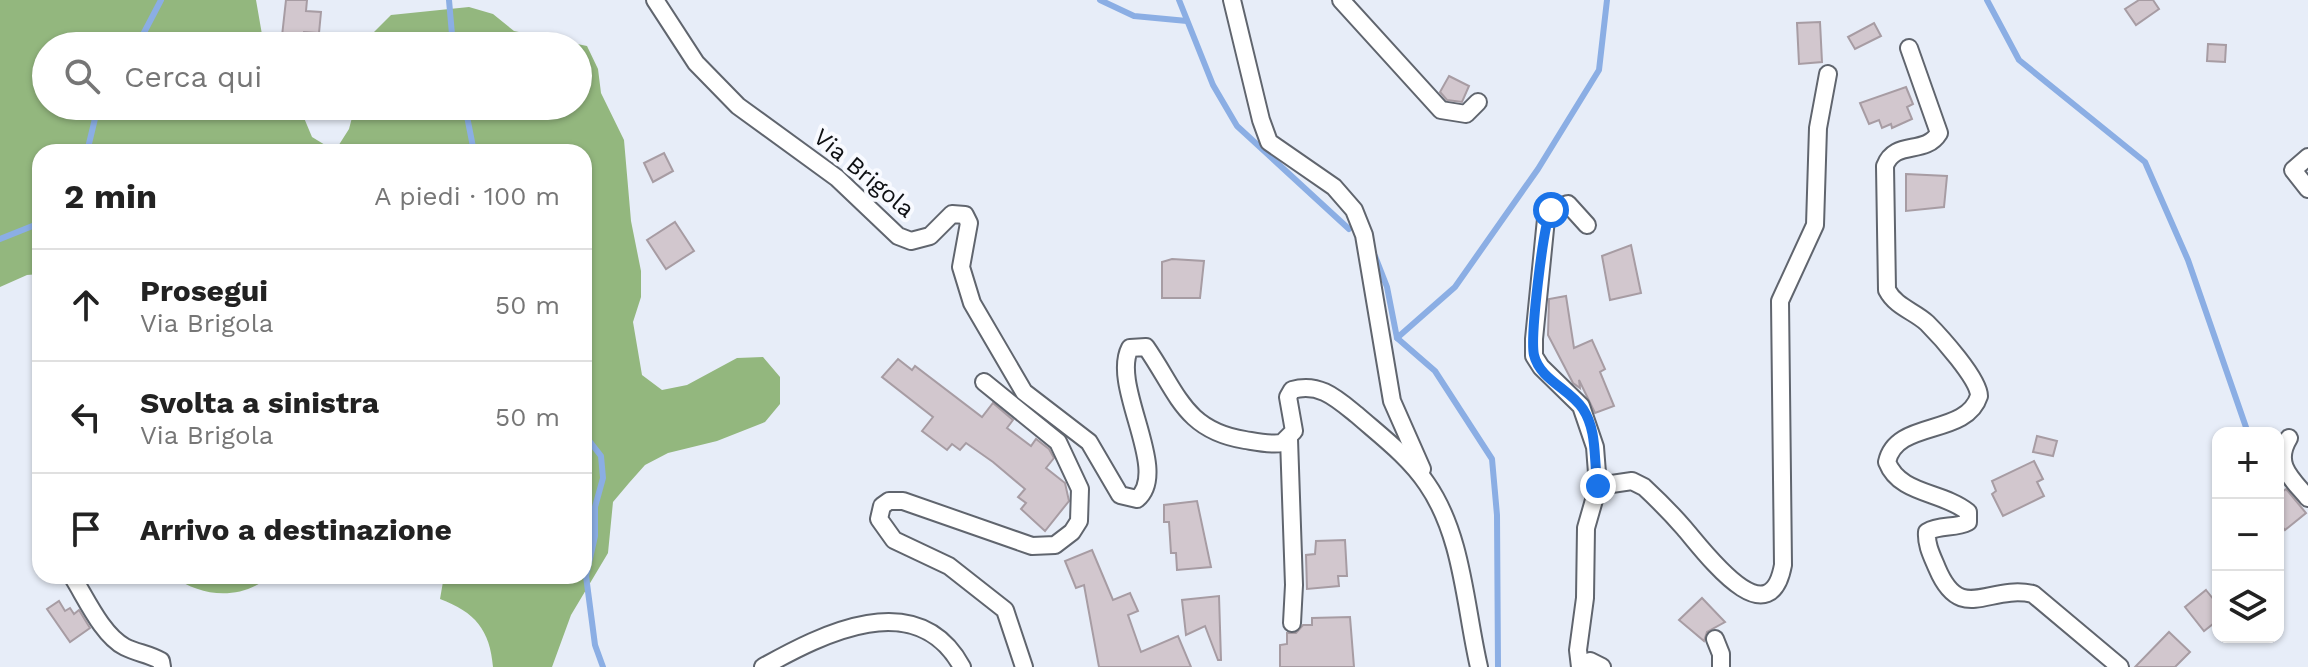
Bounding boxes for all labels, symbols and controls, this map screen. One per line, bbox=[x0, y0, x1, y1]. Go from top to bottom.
search box bbox=[32, 32, 592, 120]
icon: search bbox=[60, 54, 104, 98]
text: Cerca qui bbox=[124, 59, 262, 94]
street label: Via Brigola bbox=[808, 123, 920, 223]
text: 2 min bbox=[64, 176, 157, 216]
text: A piedi · 100 m bbox=[374, 181, 560, 211]
route start bbox=[1533, 192, 1569, 228]
text: Prosegui bbox=[140, 273, 268, 308]
icon: ahead bbox=[64, 283, 108, 327]
text: 50 m bbox=[495, 290, 560, 320]
text: Via Brigola bbox=[140, 308, 273, 338]
text: Svolta a sinistra bbox=[140, 385, 379, 420]
icon: left bbox=[64, 395, 108, 439]
text: 50 m bbox=[495, 402, 560, 432]
text: Via Brigola bbox=[140, 420, 273, 450]
map controls bbox=[2212, 427, 2284, 643]
button: + bbox=[2212, 427, 2284, 499]
route end bbox=[1580, 468, 1616, 504]
button: − bbox=[2212, 499, 2284, 571]
icon: arrive bbox=[64, 507, 108, 551]
text: Arrivo a destinazione bbox=[140, 512, 452, 547]
button: layers bbox=[2212, 571, 2284, 643]

